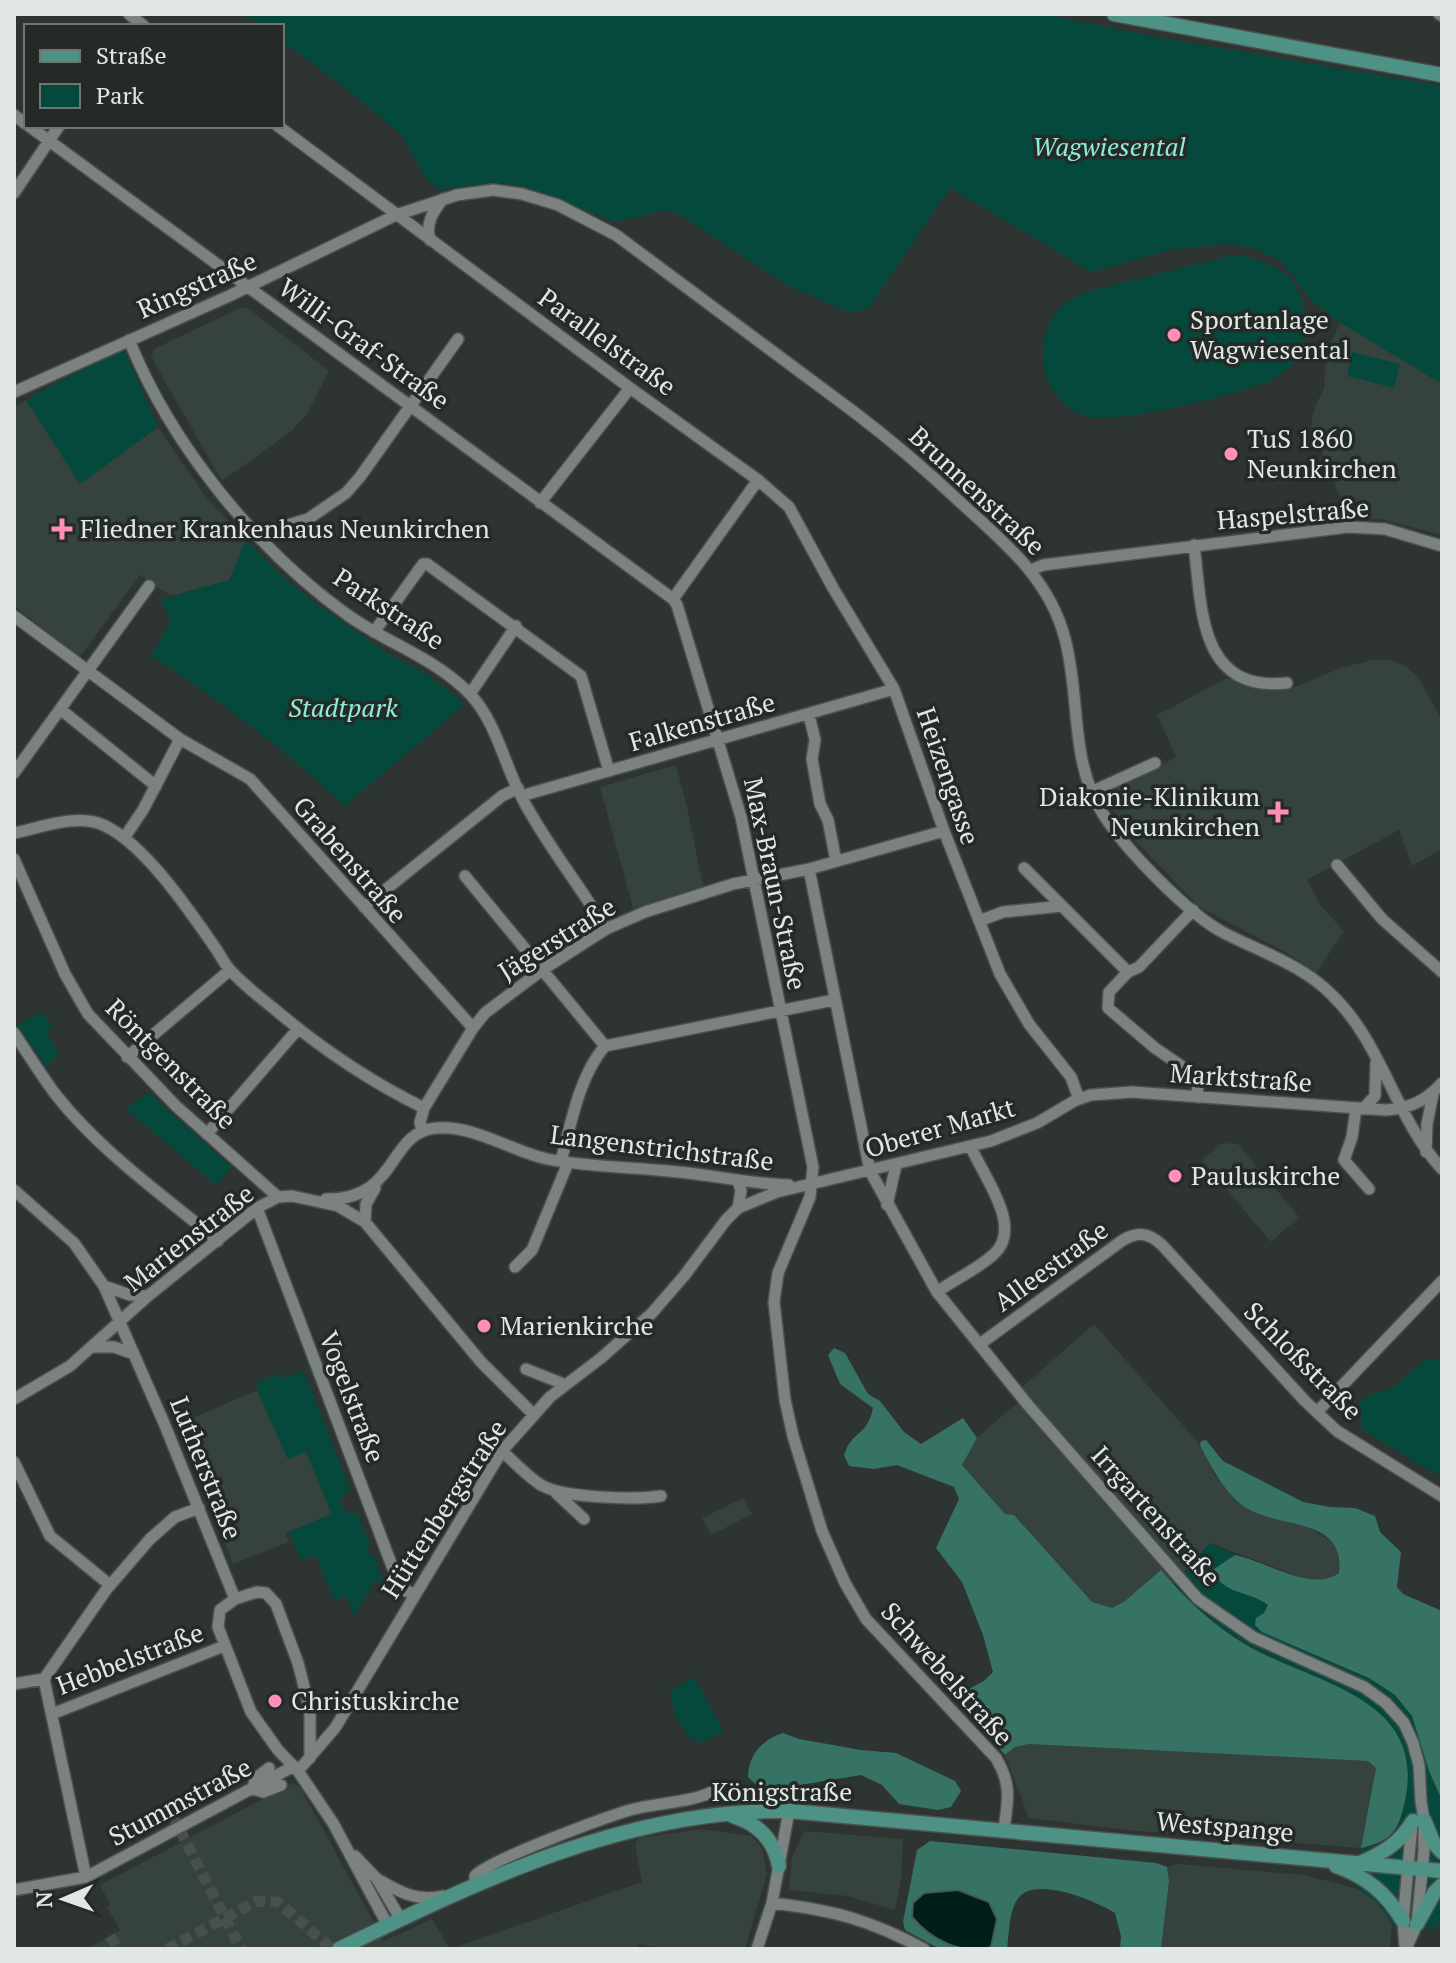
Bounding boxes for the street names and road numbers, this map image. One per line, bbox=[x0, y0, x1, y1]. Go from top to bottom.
street label: Ringstraße bbox=[132, 243, 262, 325]
street label: Willi-Graf-Straße bbox=[273, 270, 457, 417]
street label: Parallelstraße bbox=[532, 280, 683, 403]
street label: Brunnenstraße bbox=[902, 419, 1053, 562]
street label: Haspelstraße bbox=[1215, 489, 1370, 537]
street label: Parkstraße bbox=[328, 560, 452, 657]
street label: Falkenstraße bbox=[625, 684, 779, 758]
street label: Heizengasse bbox=[910, 702, 988, 849]
street label: Max-Braun-Straße bbox=[737, 774, 815, 993]
street label: Grabenstraße bbox=[286, 789, 415, 930]
street label: Jägerstraße bbox=[491, 889, 622, 988]
street label: Röntgenstraße bbox=[99, 991, 244, 1136]
street label: Marktstraße bbox=[1169, 1055, 1313, 1099]
street label: Oberer Markt bbox=[861, 1089, 1019, 1165]
street label: Langenstrichstraße bbox=[548, 1116, 776, 1178]
street label: Marienstraße bbox=[117, 1176, 260, 1299]
street label: Alleestraße bbox=[987, 1212, 1114, 1318]
street label: Schloßstraße bbox=[1237, 1294, 1370, 1427]
street label: Vogelstraße bbox=[312, 1326, 394, 1467]
street label: Lutherstraße bbox=[163, 1391, 251, 1544]
street label: Hüttenbergstraße bbox=[373, 1413, 514, 1604]
street label: Irrgartenstraße bbox=[1085, 1438, 1229, 1593]
street label: Schwebelstraße bbox=[874, 1594, 1021, 1752]
street label: Hebbelstraße bbox=[51, 1614, 208, 1702]
street label: Stummstraße bbox=[102, 1749, 257, 1853]
street label: Königstraße bbox=[712, 1774, 852, 1808]
street label: Westspange bbox=[1155, 1803, 1295, 1849]

